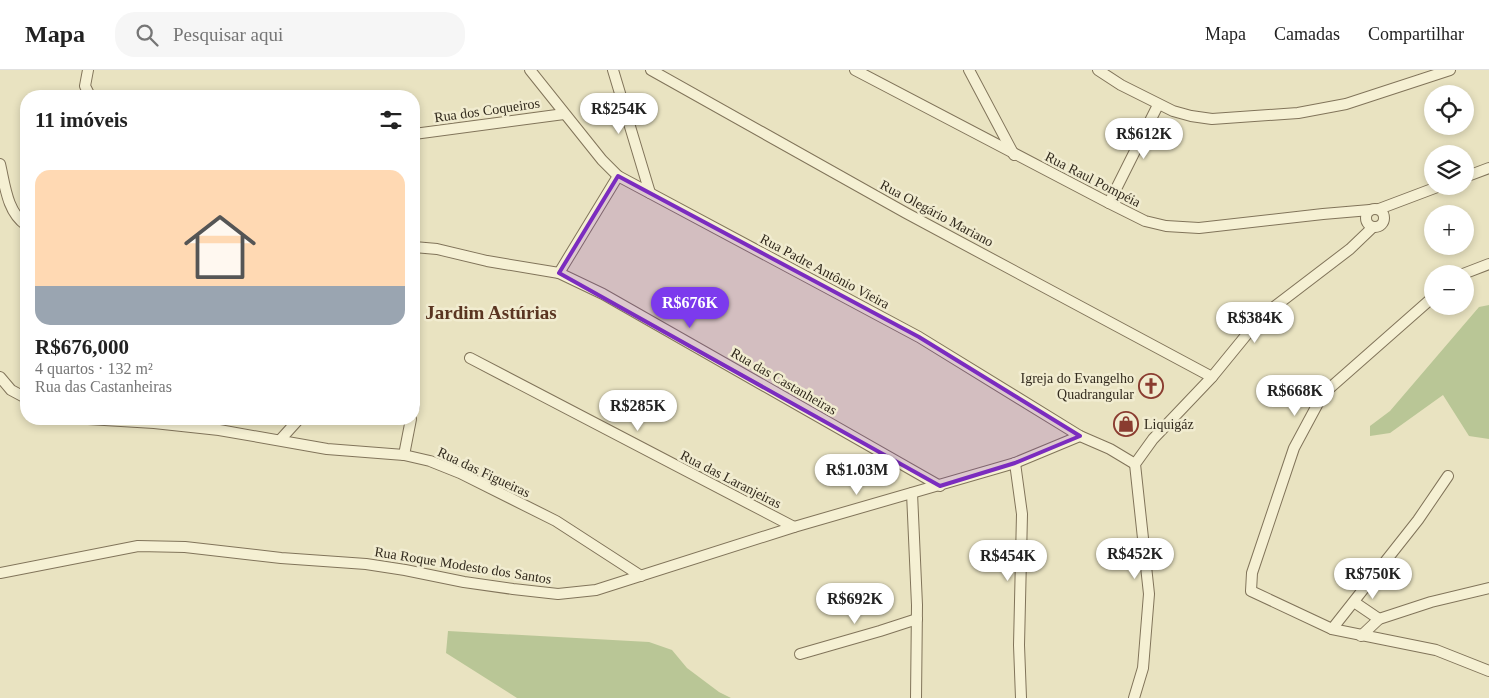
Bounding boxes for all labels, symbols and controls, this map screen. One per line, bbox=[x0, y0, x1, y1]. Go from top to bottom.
search box bbox=[115, 12, 465, 57]
text: Mapa bbox=[25, 21, 85, 47]
icon: search bbox=[133, 21, 161, 49]
text: Pesquisar aqui bbox=[173, 24, 283, 45]
text: Mapa bbox=[1205, 24, 1246, 44]
text: Camadas bbox=[1274, 24, 1340, 44]
text: Compartilhar bbox=[1368, 24, 1464, 44]
map controls bbox=[1424, 85, 1474, 315]
button: locate bbox=[1424, 85, 1474, 135]
pin: R$254K bbox=[578, 92, 660, 135]
street label: Rua dos Coqueiros bbox=[433, 96, 541, 125]
text: R$254K bbox=[591, 100, 647, 117]
icon: filters bbox=[377, 106, 405, 134]
text: 11 imóveis bbox=[35, 108, 128, 132]
pin: R$612K bbox=[1103, 118, 1185, 160]
text: R$612K bbox=[1116, 125, 1172, 142]
button: layers bbox=[1424, 145, 1474, 195]
street label: Rua Raul Pompéia bbox=[1043, 149, 1144, 210]
street label: Rua Olegário Mariano bbox=[878, 177, 996, 250]
icon: home bbox=[175, 202, 265, 292]
button: + bbox=[1424, 205, 1474, 255]
street label: Rua Padre Antônio Vieira bbox=[758, 231, 893, 312]
button: − bbox=[1424, 265, 1474, 315]
pin: R$676K bbox=[649, 286, 731, 329]
text: R$676K bbox=[662, 294, 718, 311]
district label: Jardim Astúrias bbox=[425, 302, 557, 323]
pin: R$384K bbox=[1214, 302, 1296, 344]
text: R$384K bbox=[1227, 309, 1283, 326]
text: R$676,000 bbox=[35, 335, 129, 359]
street label: Rua das Castanheiras bbox=[728, 345, 839, 418]
text: 4 quartos · 132 m² bbox=[35, 360, 153, 377]
place label: Igreja do Evangelho Quadrangular bbox=[1020, 371, 1134, 402]
church icon: Igreja do Evangelho Quadrangular bbox=[1138, 373, 1164, 399]
pin: R$668K bbox=[1254, 374, 1336, 417]
text: Rua das Castanheiras bbox=[35, 378, 172, 395]
text: R$668K bbox=[1267, 382, 1323, 399]
pin: R$285K bbox=[597, 390, 679, 432]
text: R$285K bbox=[610, 397, 666, 414]
shop icon: Liquigáz bbox=[1113, 411, 1139, 437]
place label: Liquigáz bbox=[1144, 417, 1194, 432]
street label: Rua das Figueiras bbox=[435, 444, 532, 500]
street label: Rua das Laranjeiras bbox=[678, 448, 784, 511]
pin: R$1.03M bbox=[811, 454, 903, 496]
text: R$1.03M bbox=[826, 461, 888, 478]
pin: R$452K bbox=[1094, 538, 1176, 580]
pin: R$454K bbox=[967, 540, 1049, 582]
street label: Rua Roque Modesto dos Santos bbox=[373, 544, 552, 587]
text: R$452K bbox=[1107, 545, 1163, 562]
text: R$454K bbox=[980, 547, 1036, 564]
pin: R$750K bbox=[1332, 558, 1414, 600]
text: R$750K bbox=[1345, 565, 1401, 582]
pin: R$692K bbox=[814, 582, 896, 625]
text: R$692K bbox=[827, 590, 883, 607]

